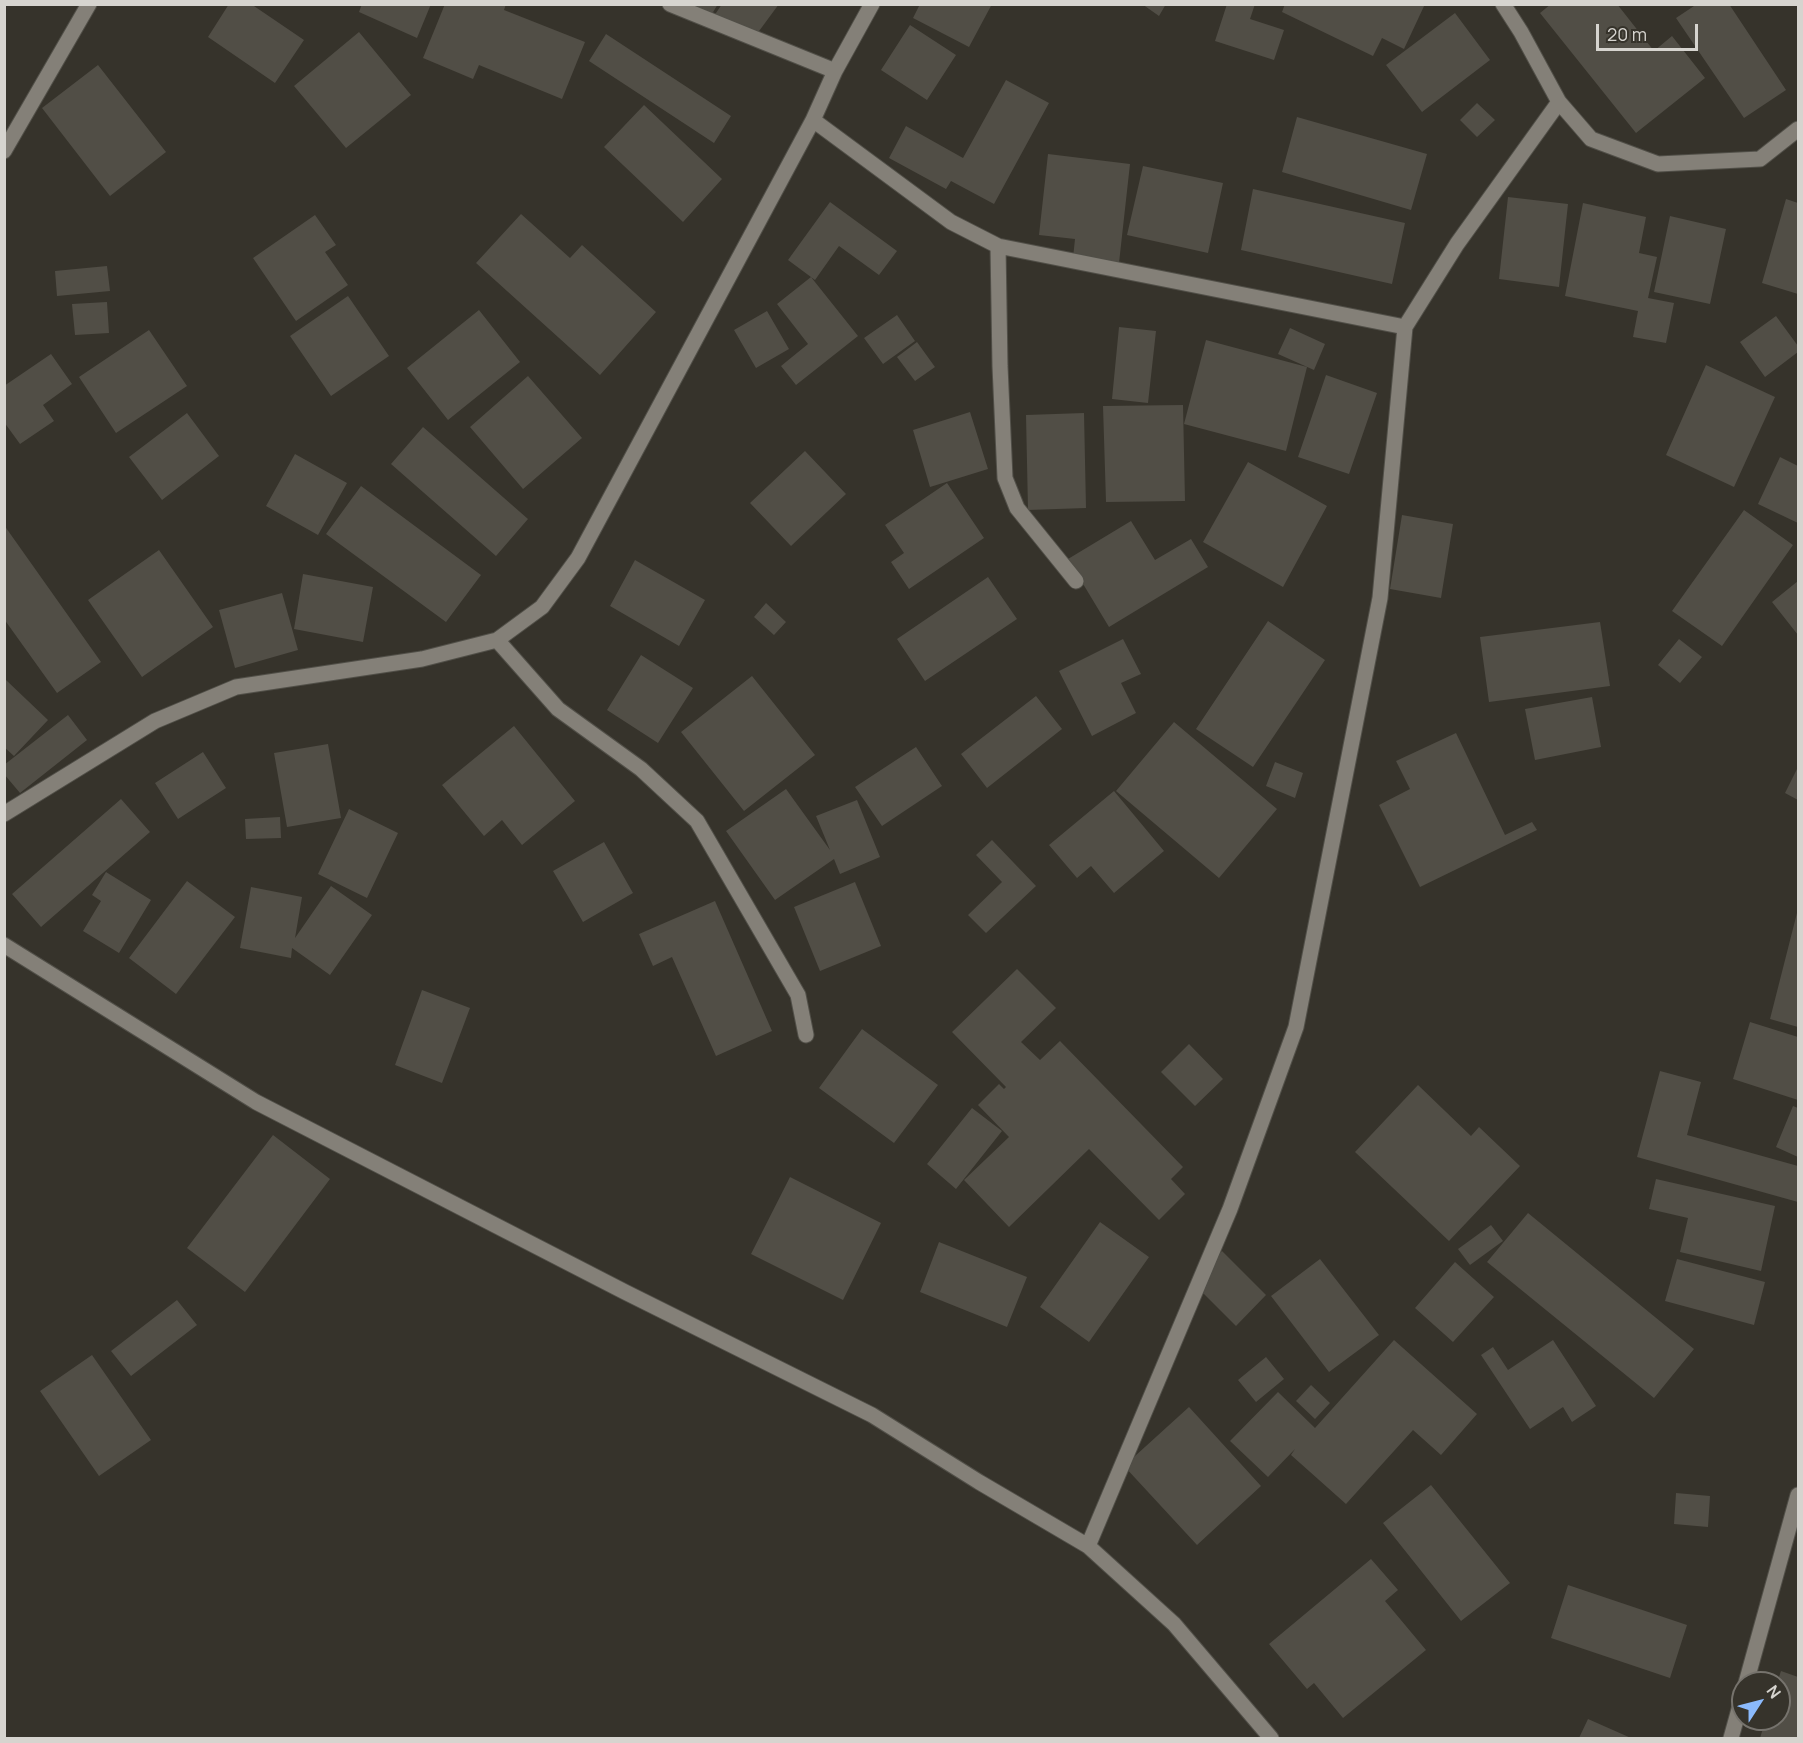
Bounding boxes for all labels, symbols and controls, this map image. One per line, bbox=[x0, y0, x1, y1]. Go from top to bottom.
scale bar bbox=[1599, 12, 1701, 50]
text: 20 m bbox=[1607, 22, 1647, 46]
north arrow bbox=[1731, 1671, 1791, 1731]
text: N bbox=[1762, 1680, 1786, 1703]

